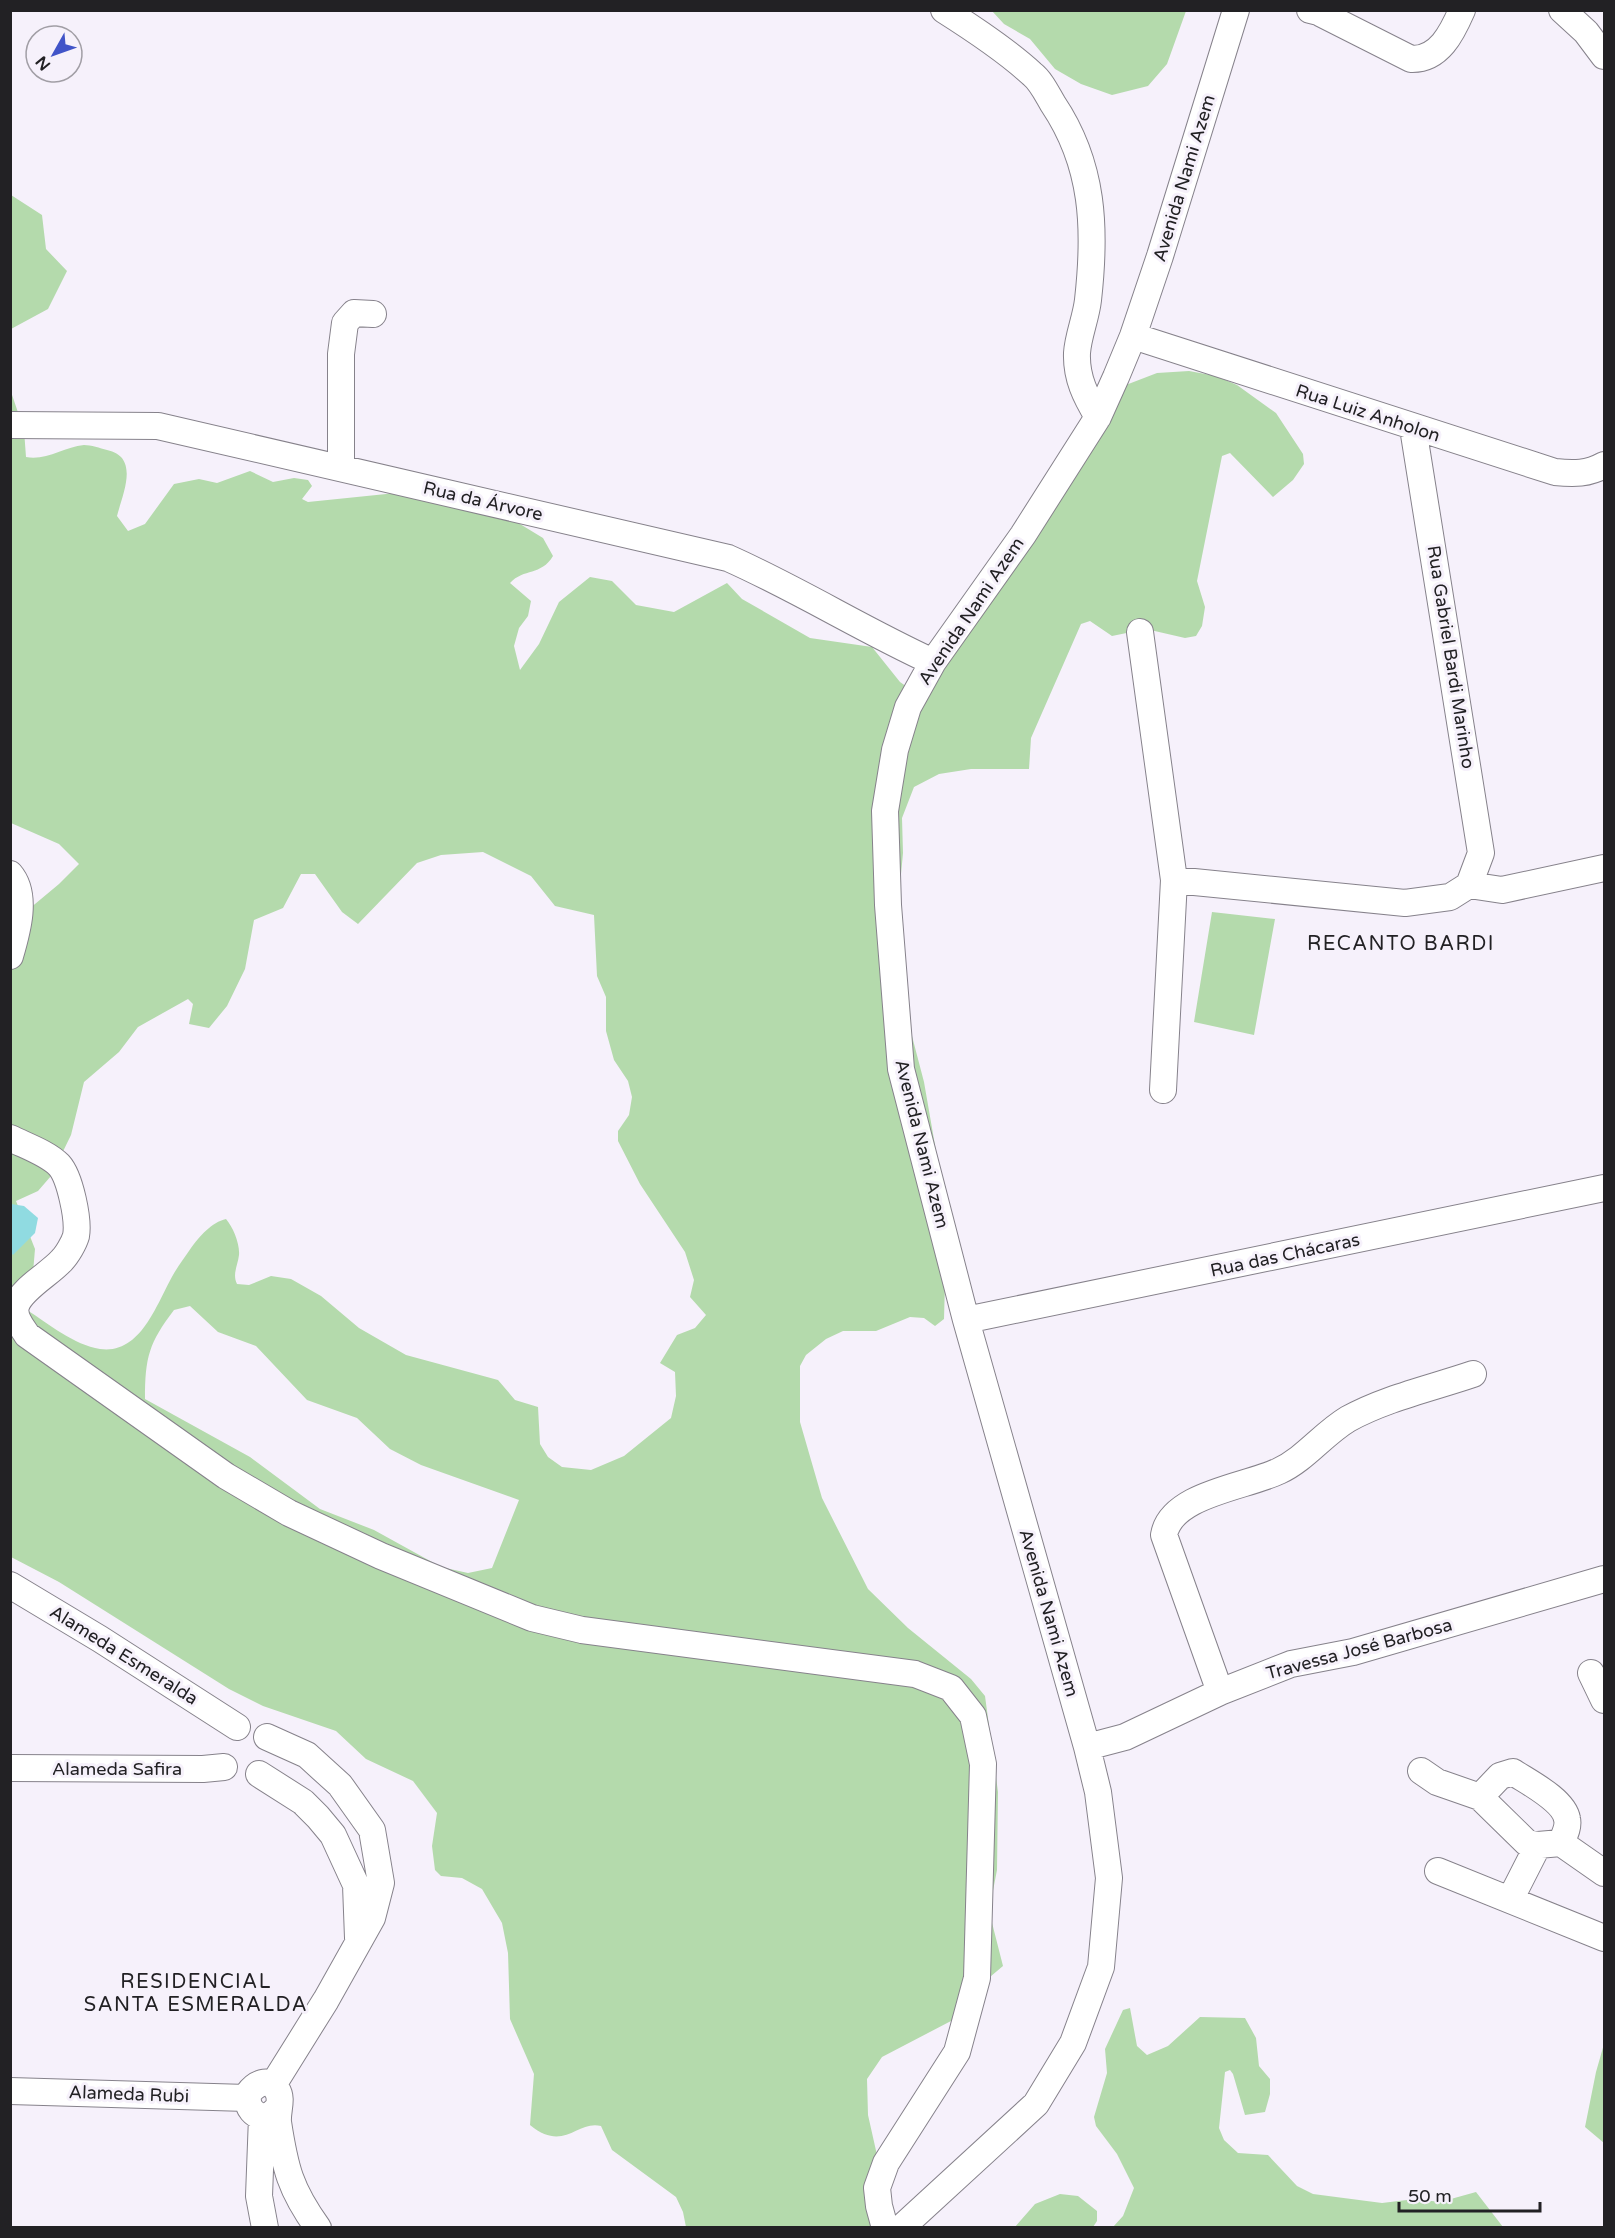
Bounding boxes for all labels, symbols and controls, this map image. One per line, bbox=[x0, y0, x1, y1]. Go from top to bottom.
north arrow bbox=[24, 24, 84, 84]
text: N bbox=[31, 52, 55, 74]
street label: Avenida Nami Azem bbox=[1148, 92, 1220, 264]
street label: Rua Luiz Anholon bbox=[1293, 379, 1443, 447]
street label: Rua da Árvore bbox=[421, 477, 545, 525]
street label: Avenida Nami Azem bbox=[913, 533, 1029, 689]
street label: Rua Gabriel Bardi Marinho bbox=[1422, 544, 1480, 770]
district label: RECANTO BARDI bbox=[1307, 932, 1495, 956]
street label: Avenida Nami Azem bbox=[890, 1057, 954, 1231]
street label: Rua das Chácaras bbox=[1208, 1228, 1362, 1282]
street label: Avenida Nami Azem bbox=[1015, 1527, 1083, 1699]
street label: Alameda Esmeralda bbox=[46, 1600, 202, 1710]
street label: Travessa José Barbosa bbox=[1264, 1614, 1454, 1684]
street label: Alameda Safira bbox=[52, 1758, 182, 1780]
district label: RESIDENCIAL SANTA ESMERALDA bbox=[84, 1970, 308, 2017]
street label: Alameda Rubi bbox=[68, 2081, 190, 2107]
scale bar bbox=[1399, 2175, 1540, 2213]
text: 50 m bbox=[1408, 2185, 1452, 2207]

